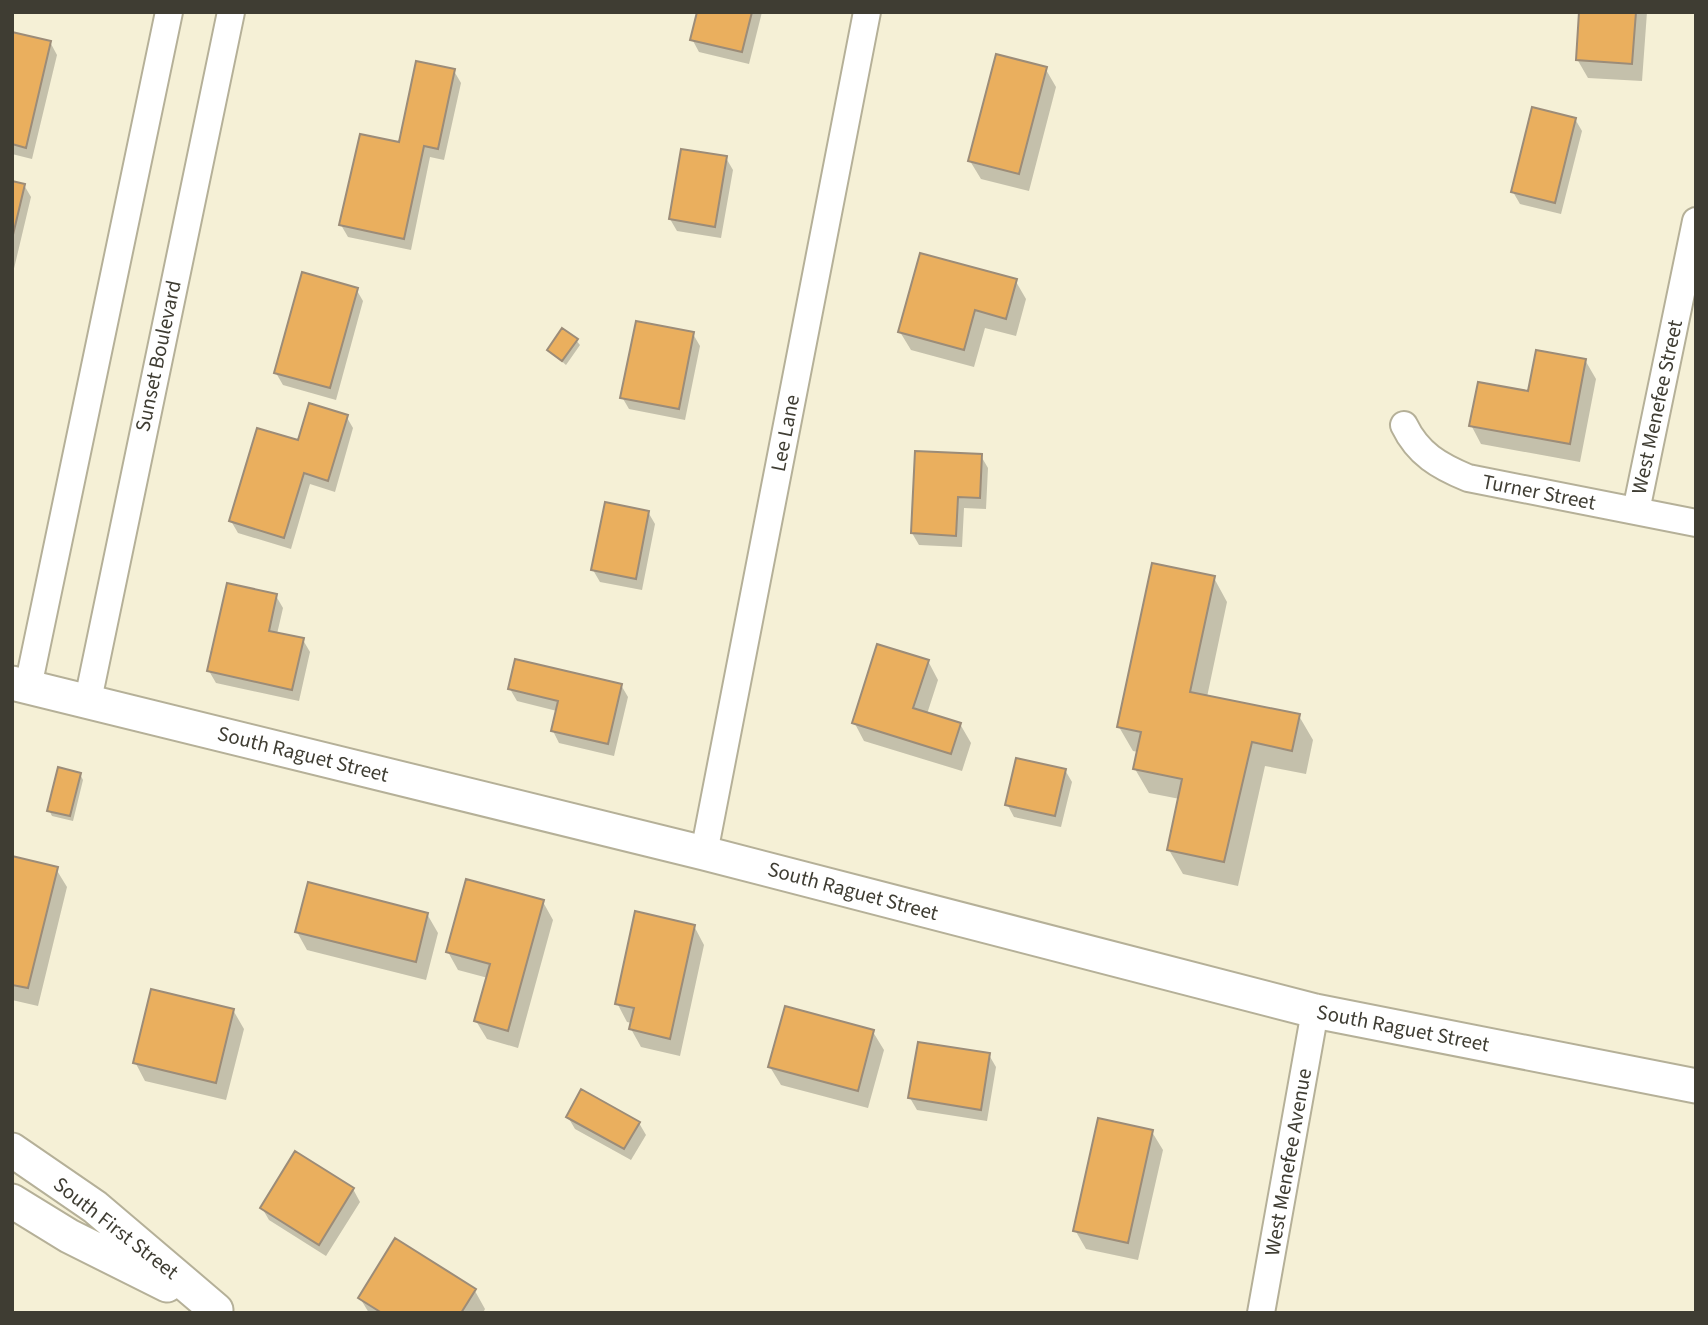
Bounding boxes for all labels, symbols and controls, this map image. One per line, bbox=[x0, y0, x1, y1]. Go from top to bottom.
street label: Sunset Boulevard bbox=[127, 277, 189, 435]
street label: West Menefee Street bbox=[1624, 317, 1690, 497]
street label: Lee Lane bbox=[763, 392, 807, 474]
street label: Turner Street bbox=[1480, 466, 1598, 518]
street label: South Raguet Street bbox=[214, 718, 392, 790]
street label: South Raguet Street bbox=[764, 854, 942, 928]
street label: South Raguet Street bbox=[1314, 997, 1492, 1059]
street label: West Menefee Avenue bbox=[1257, 1066, 1319, 1258]
street label: South First Street bbox=[47, 1169, 185, 1287]

